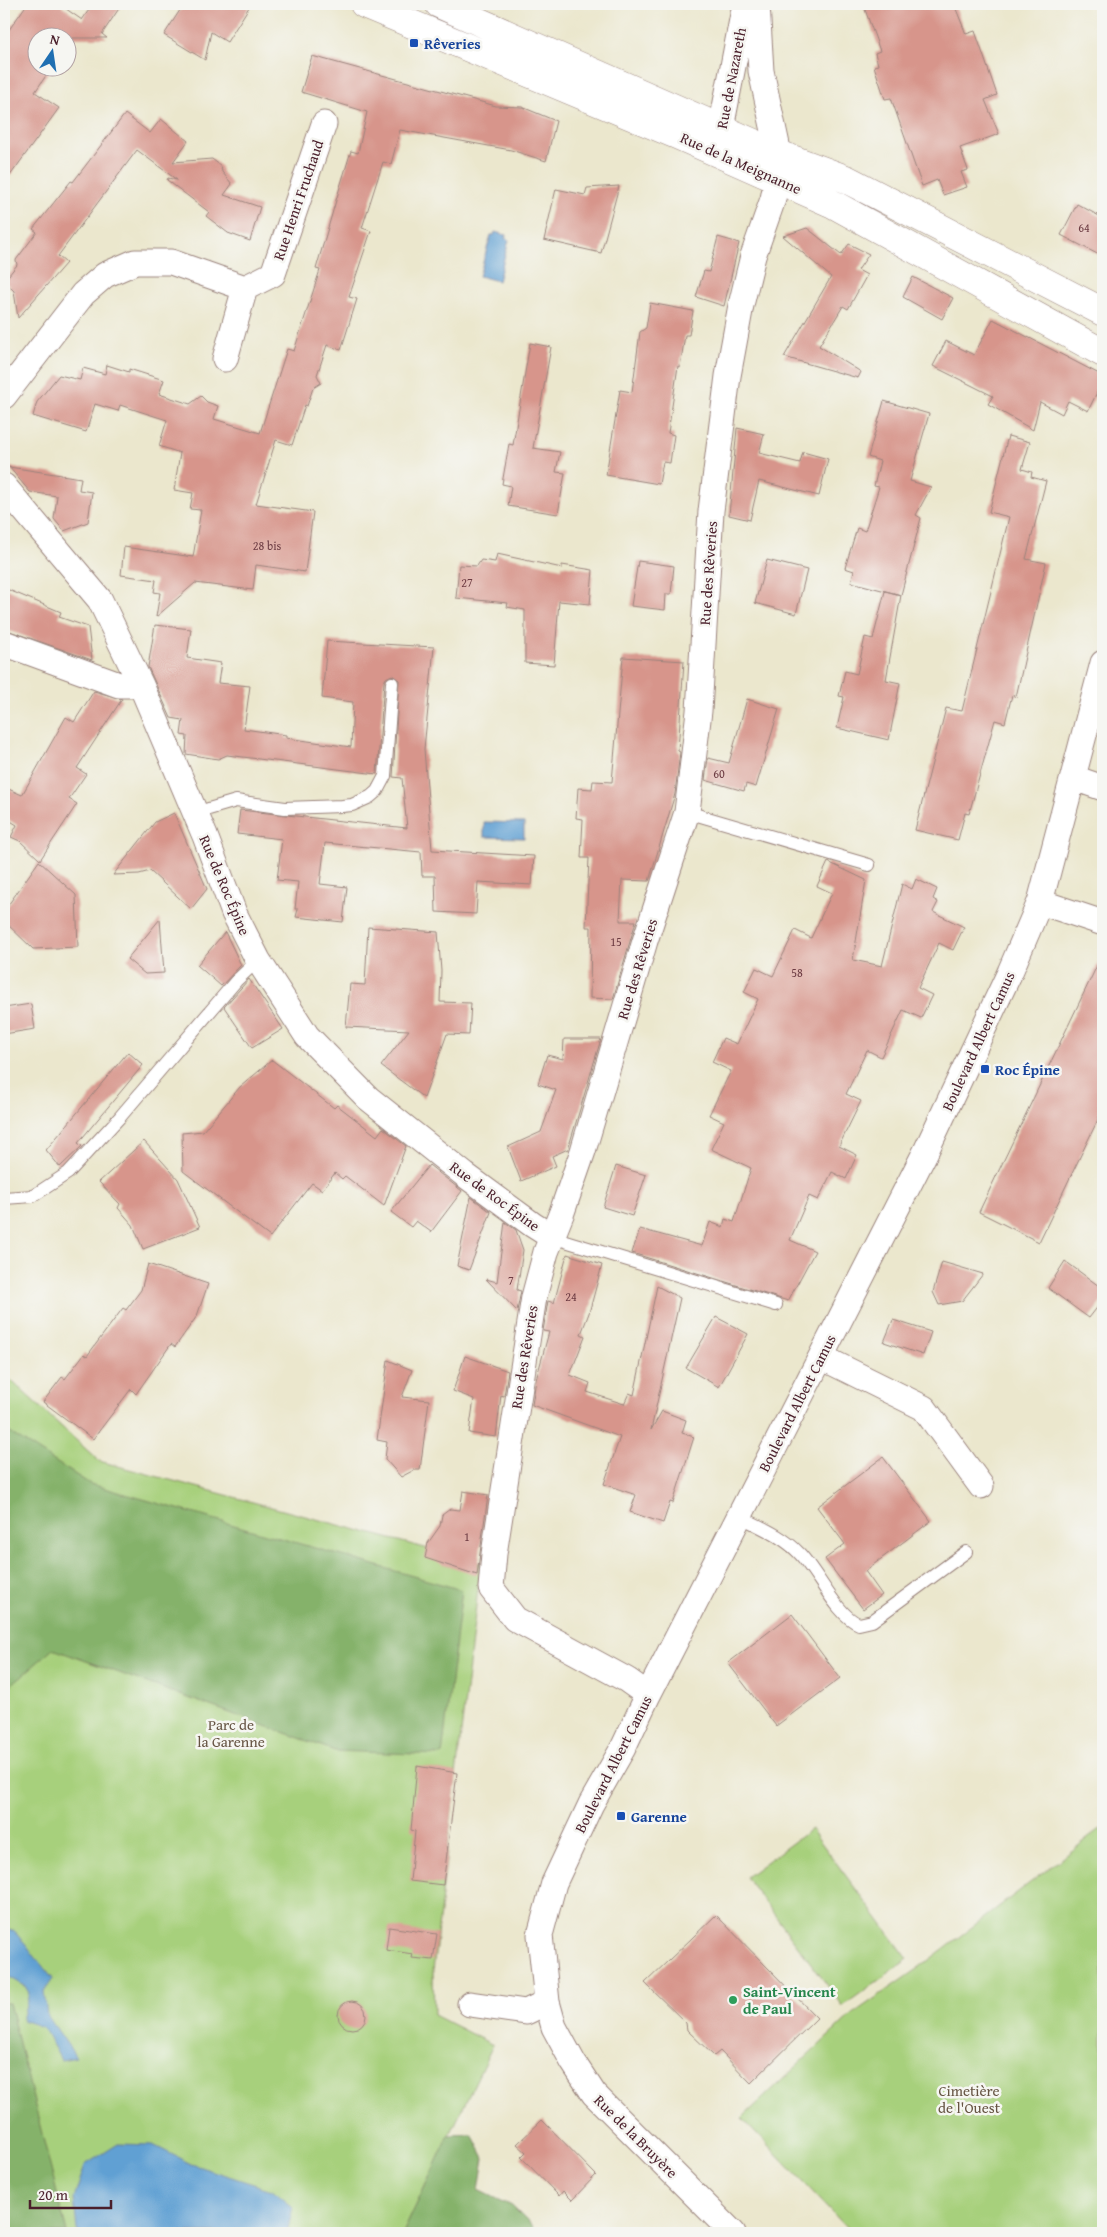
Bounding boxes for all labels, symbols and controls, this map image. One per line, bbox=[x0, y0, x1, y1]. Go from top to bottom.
street label: Rue de Nazareth bbox=[711, 25, 751, 130]
north arrow bbox=[28, 28, 78, 78]
text: N bbox=[48, 29, 62, 50]
place label: Rêveries bbox=[424, 33, 481, 54]
marker: Rêveries bbox=[408, 37, 420, 49]
street label: Rue de la Meignanne bbox=[677, 127, 805, 199]
street label: Rue Henri Fruchaud bbox=[268, 137, 328, 263]
house number: 64 bbox=[1078, 219, 1090, 236]
street label: Rue des Rêveries bbox=[694, 520, 722, 626]
house number: 28 bis bbox=[253, 537, 282, 554]
house number: 27 bbox=[461, 574, 473, 591]
house number: 60 bbox=[713, 765, 725, 782]
street label: Rue de Roc Épine bbox=[194, 832, 256, 938]
street label: Rue des Rêveries bbox=[612, 916, 662, 1022]
house number: 15 bbox=[610, 933, 622, 950]
house number: 58 bbox=[791, 964, 803, 981]
street label: Boulevard Albert Camus bbox=[936, 968, 1020, 1114]
place label: Roc Épine bbox=[995, 1059, 1060, 1080]
marker: Roc Épine bbox=[979, 1063, 991, 1075]
street label: Rue de Roc Épine bbox=[446, 1156, 544, 1236]
house number: 7 bbox=[508, 1272, 514, 1289]
house number: 24 bbox=[565, 1288, 577, 1305]
street label: Rue des Rêveries bbox=[505, 1304, 543, 1410]
street label: Boulevard Albert Camus bbox=[753, 1331, 841, 1475]
house number: 1 bbox=[464, 1528, 470, 1545]
street label: Boulevard Albert Camus bbox=[569, 1692, 657, 1836]
park label: Parc de la Garenne bbox=[197, 1714, 265, 1752]
place label: Garenne bbox=[631, 1806, 687, 1827]
marker: Garenne bbox=[615, 1810, 627, 1822]
place label: Saint-Vincent de Paul bbox=[743, 1981, 836, 2019]
marker: Saint-Vincent de Paul bbox=[727, 1994, 739, 2006]
park label: Cimetière de l'Ouest bbox=[938, 2080, 1001, 2118]
street label: Rue de la Bruyère bbox=[590, 2090, 682, 2182]
scale bar bbox=[30, 2177, 111, 2209]
text: 20 m bbox=[38, 2184, 69, 2205]

